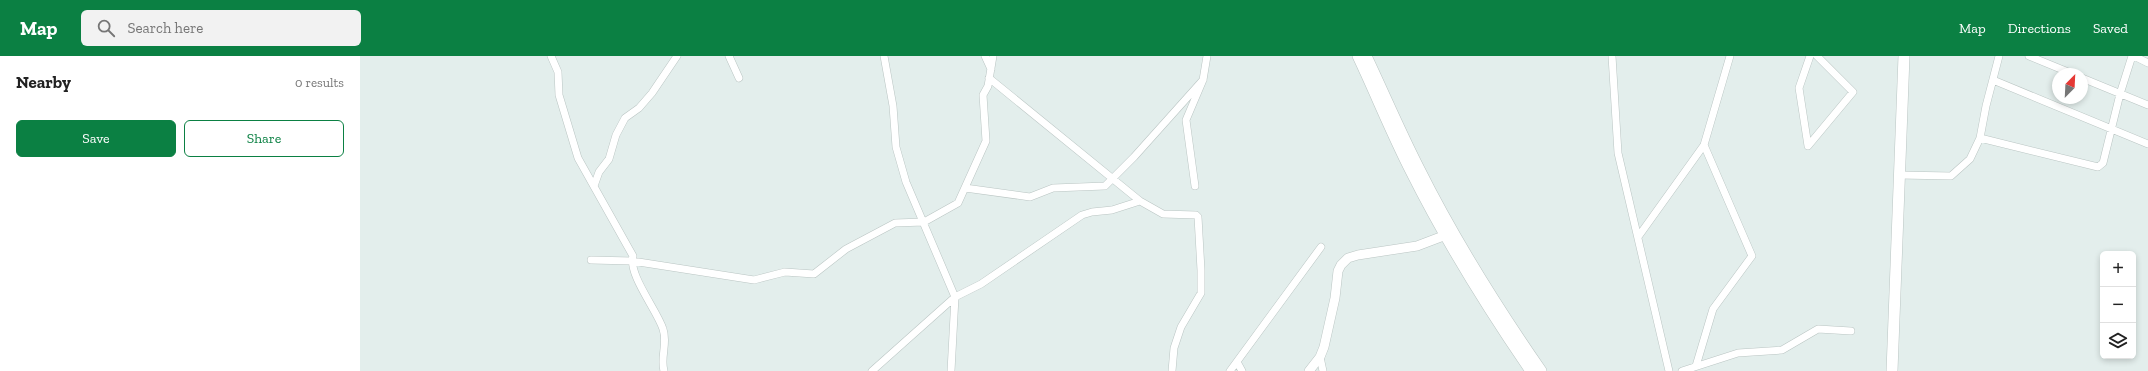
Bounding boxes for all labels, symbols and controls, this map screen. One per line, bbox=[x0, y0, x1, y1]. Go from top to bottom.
search box bbox=[81, 10, 361, 46]
text: Map bbox=[20, 17, 57, 40]
icon: search bbox=[95, 17, 117, 39]
text: Search here bbox=[127, 19, 203, 37]
text: Map bbox=[1959, 20, 1986, 37]
text: Directions bbox=[2008, 20, 2071, 37]
text: Saved bbox=[2093, 20, 2128, 37]
north arrow bbox=[2052, 68, 2088, 104]
text: Nearby bbox=[16, 72, 71, 92]
text: 0 results bbox=[295, 75, 344, 90]
button: Save bbox=[16, 120, 176, 157]
button: Share bbox=[184, 120, 344, 157]
map controls bbox=[2100, 251, 2136, 359]
button: + bbox=[2100, 251, 2136, 287]
button: − bbox=[2100, 287, 2136, 323]
button: layers bbox=[2100, 323, 2136, 359]

